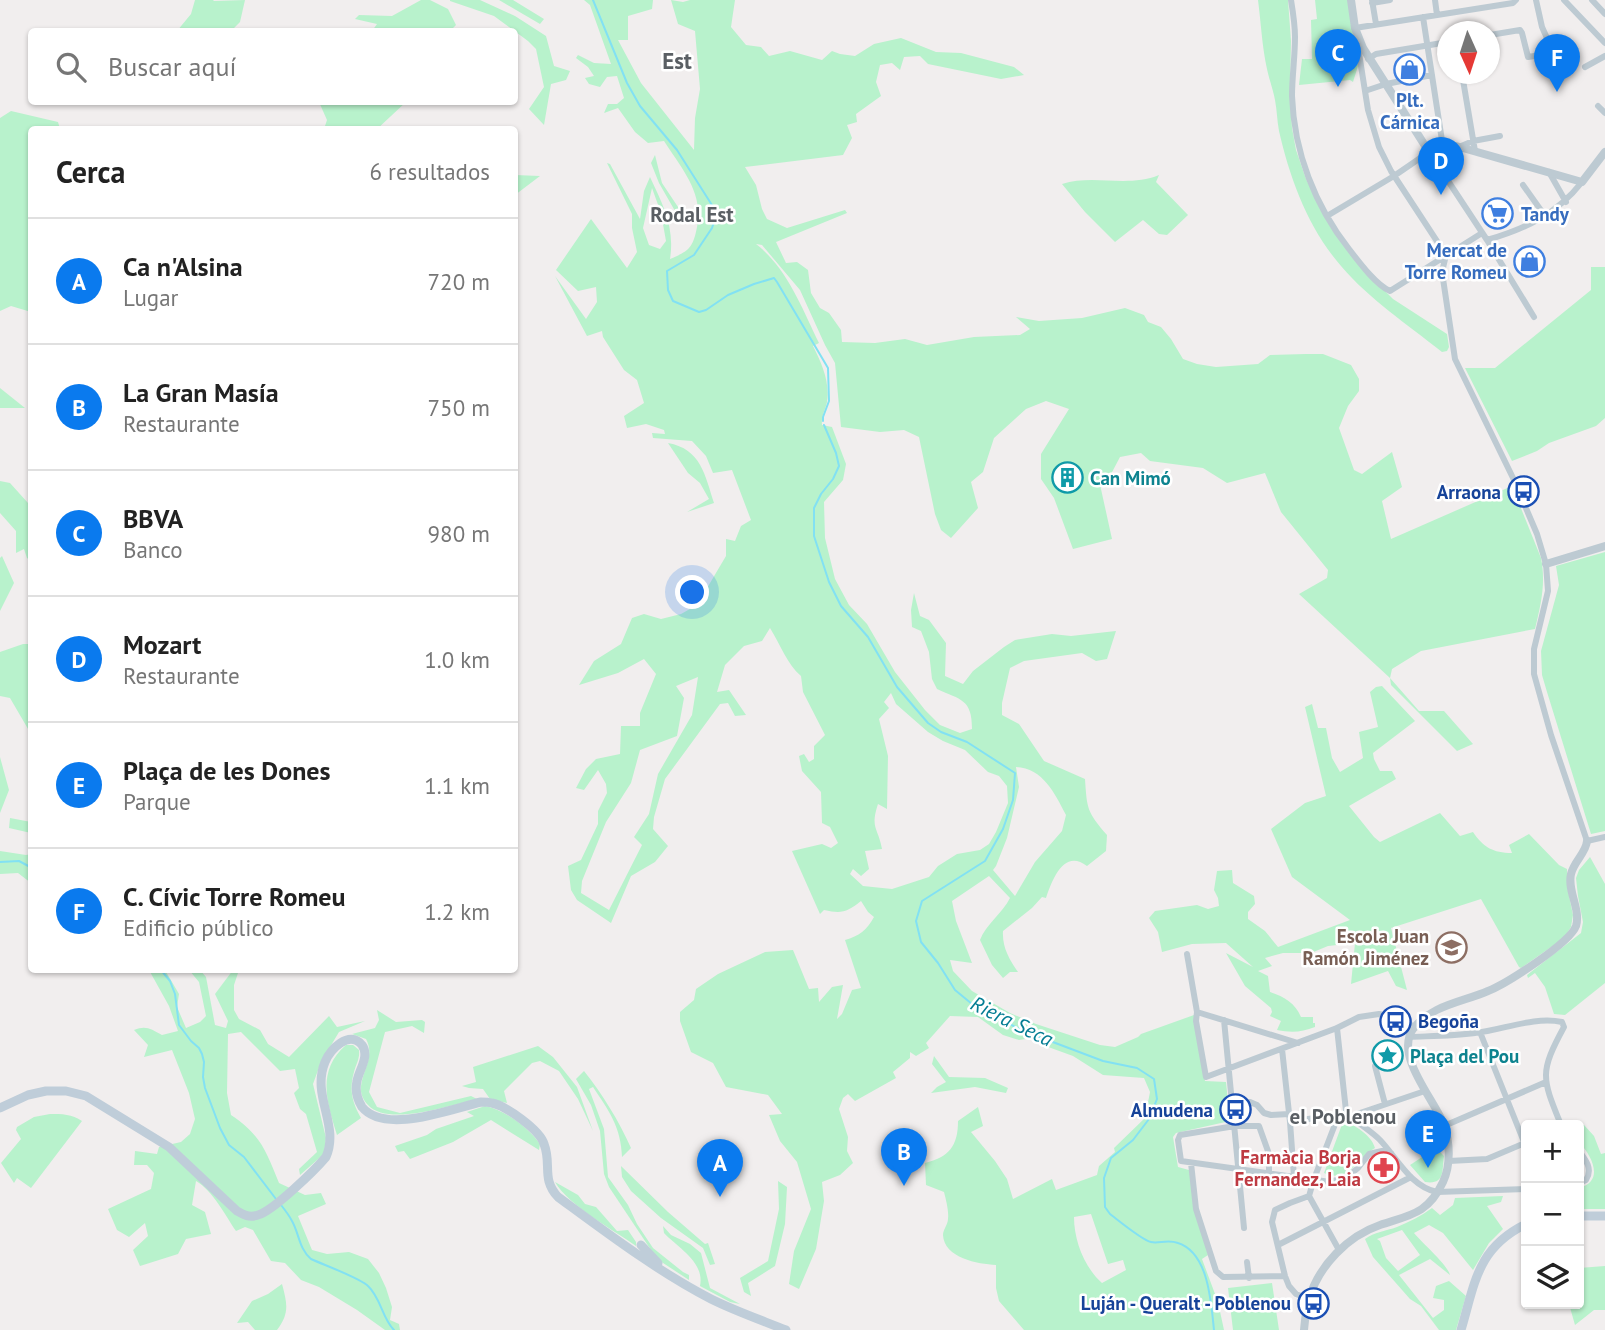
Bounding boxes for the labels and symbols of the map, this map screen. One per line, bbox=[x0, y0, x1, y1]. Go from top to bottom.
north arrow bbox=[1437, 21, 1500, 84]
pin: C bbox=[1315, 29, 1361, 87]
pin: F bbox=[1534, 34, 1580, 92]
district label: Est bbox=[662, 46, 692, 75]
shop icon: Plt. Cárnica bbox=[1393, 52, 1427, 86]
place label: Plt. Cárnica bbox=[1380, 88, 1440, 134]
pin: D bbox=[1418, 137, 1464, 195]
supermarket icon: Tandy bbox=[1481, 197, 1515, 231]
district label: Rodal Est bbox=[650, 201, 734, 228]
place label: Tandy bbox=[1521, 202, 1570, 226]
place label: Mercat de Torre Romeu bbox=[1405, 238, 1507, 284]
shop icon: Mercat de Torre Romeu bbox=[1513, 244, 1547, 278]
building icon: Can Mimó bbox=[1050, 461, 1084, 495]
place label: Can Mimó bbox=[1090, 466, 1171, 490]
bus stop icon: Arraona bbox=[1507, 475, 1541, 509]
place label: Arraona bbox=[1437, 480, 1501, 504]
your location bbox=[675, 575, 709, 609]
place label: Escola Juan Ramón Jiménez bbox=[1302, 924, 1429, 970]
school or university icon: Escola Juan Ramón Jiménez bbox=[1435, 930, 1469, 964]
water label: Riera Seca bbox=[966, 990, 1058, 1053]
bus stop icon: Begoña bbox=[1378, 1004, 1412, 1038]
place label: Begoña bbox=[1418, 1009, 1479, 1033]
place icon: Plaça del Pou bbox=[1370, 1039, 1404, 1073]
place label: Plaça del Pou bbox=[1410, 1044, 1519, 1068]
bus stop icon: Almudena bbox=[1219, 1093, 1253, 1127]
place label: Almudena bbox=[1131, 1098, 1213, 1122]
district label: el Poblenou bbox=[1290, 1103, 1396, 1130]
pin: E bbox=[1405, 1110, 1451, 1168]
pin: B bbox=[881, 1128, 927, 1186]
pin: A bbox=[697, 1139, 743, 1197]
place label: Farmàcia Borja Fernandez, Laia bbox=[1234, 1145, 1361, 1191]
pharmacy icon: Farmàcia Borja Fernandez, Laia bbox=[1367, 1151, 1401, 1185]
bus stop icon: Luján - Queralt - Poblenou bbox=[1297, 1286, 1331, 1320]
place label: Luján - Queralt - Poblenou bbox=[1081, 1291, 1291, 1315]

